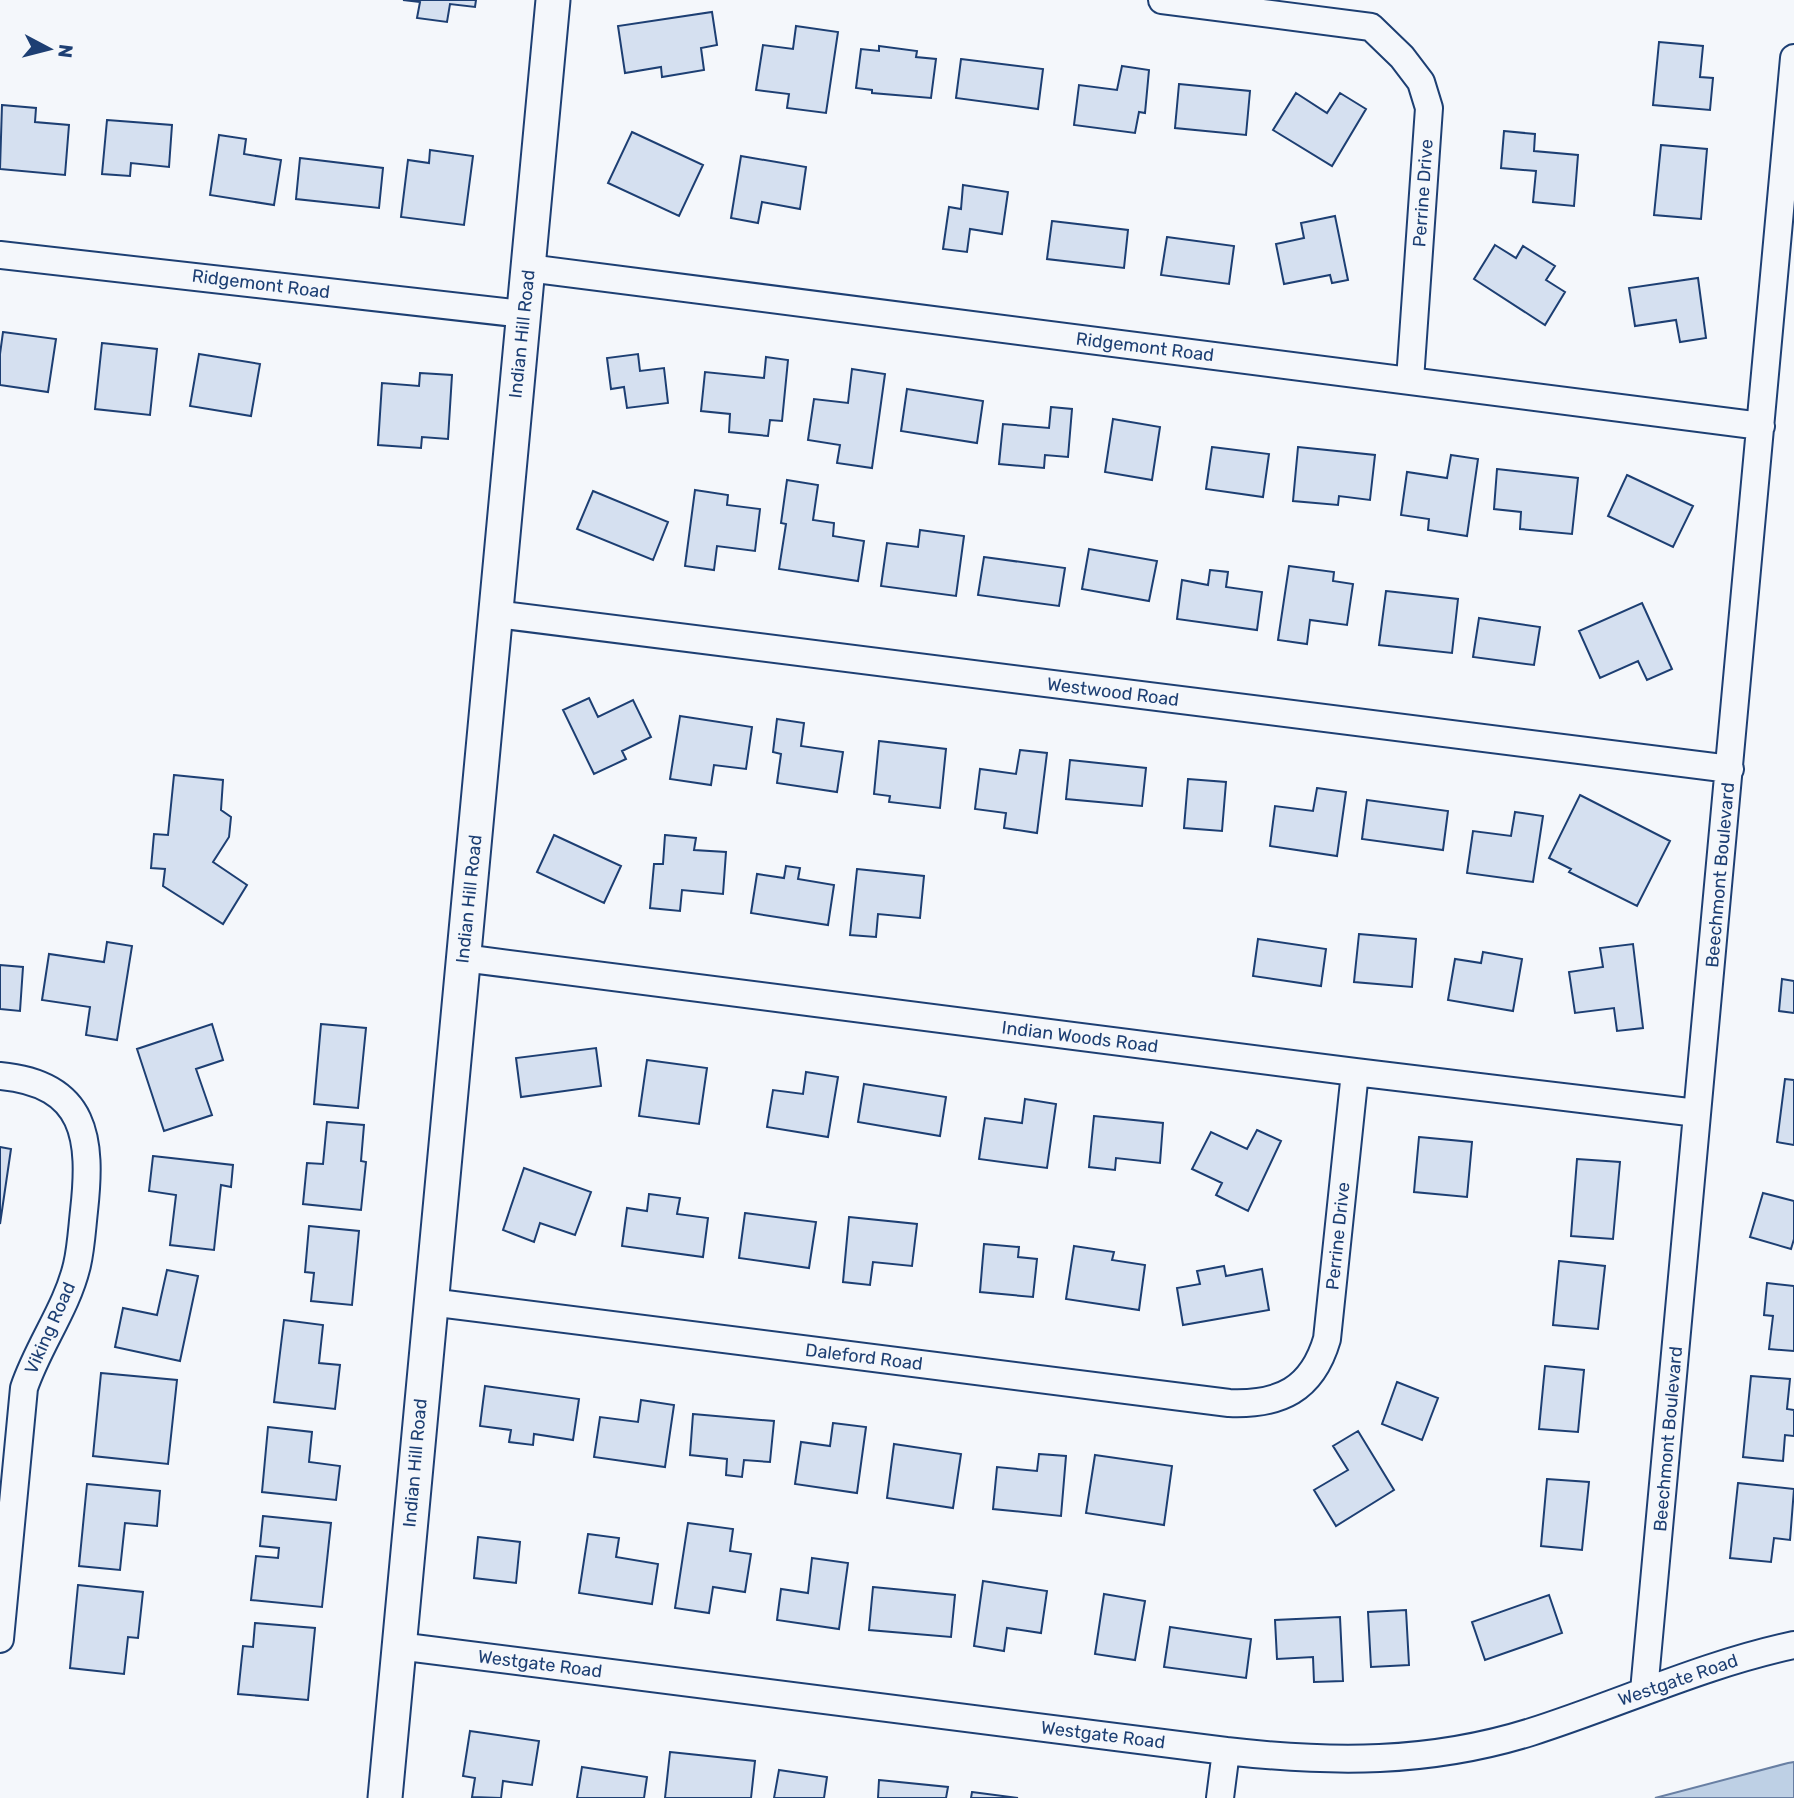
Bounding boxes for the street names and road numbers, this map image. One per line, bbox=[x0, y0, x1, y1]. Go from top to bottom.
street label: Perrine Drive bbox=[1408, 138, 1438, 248]
street label: Ridgemont Road bbox=[191, 265, 331, 303]
street label: Indian Hill Road bbox=[504, 269, 540, 399]
street label: Ridgemont Road bbox=[1075, 328, 1215, 366]
street label: Westwood Road bbox=[1046, 673, 1180, 711]
street label: Beechmont Boulevard bbox=[1701, 781, 1739, 969]
street label: Indian Hill Road bbox=[451, 834, 487, 964]
street label: Indian Woods Road bbox=[1000, 1016, 1160, 1058]
street label: Perrine Drive bbox=[1321, 1181, 1355, 1291]
street label: Viking Road bbox=[20, 1279, 80, 1377]
street label: Daleford Road bbox=[804, 1339, 924, 1375]
street label: Beechmont Boulevard bbox=[1649, 1345, 1687, 1533]
street label: Indian Hill Road bbox=[398, 1398, 432, 1528]
street label: Westgate Road bbox=[477, 1645, 603, 1683]
street label: Westgate Road bbox=[1615, 1649, 1741, 1711]
street label: Westgate Road bbox=[1040, 1716, 1166, 1754]

